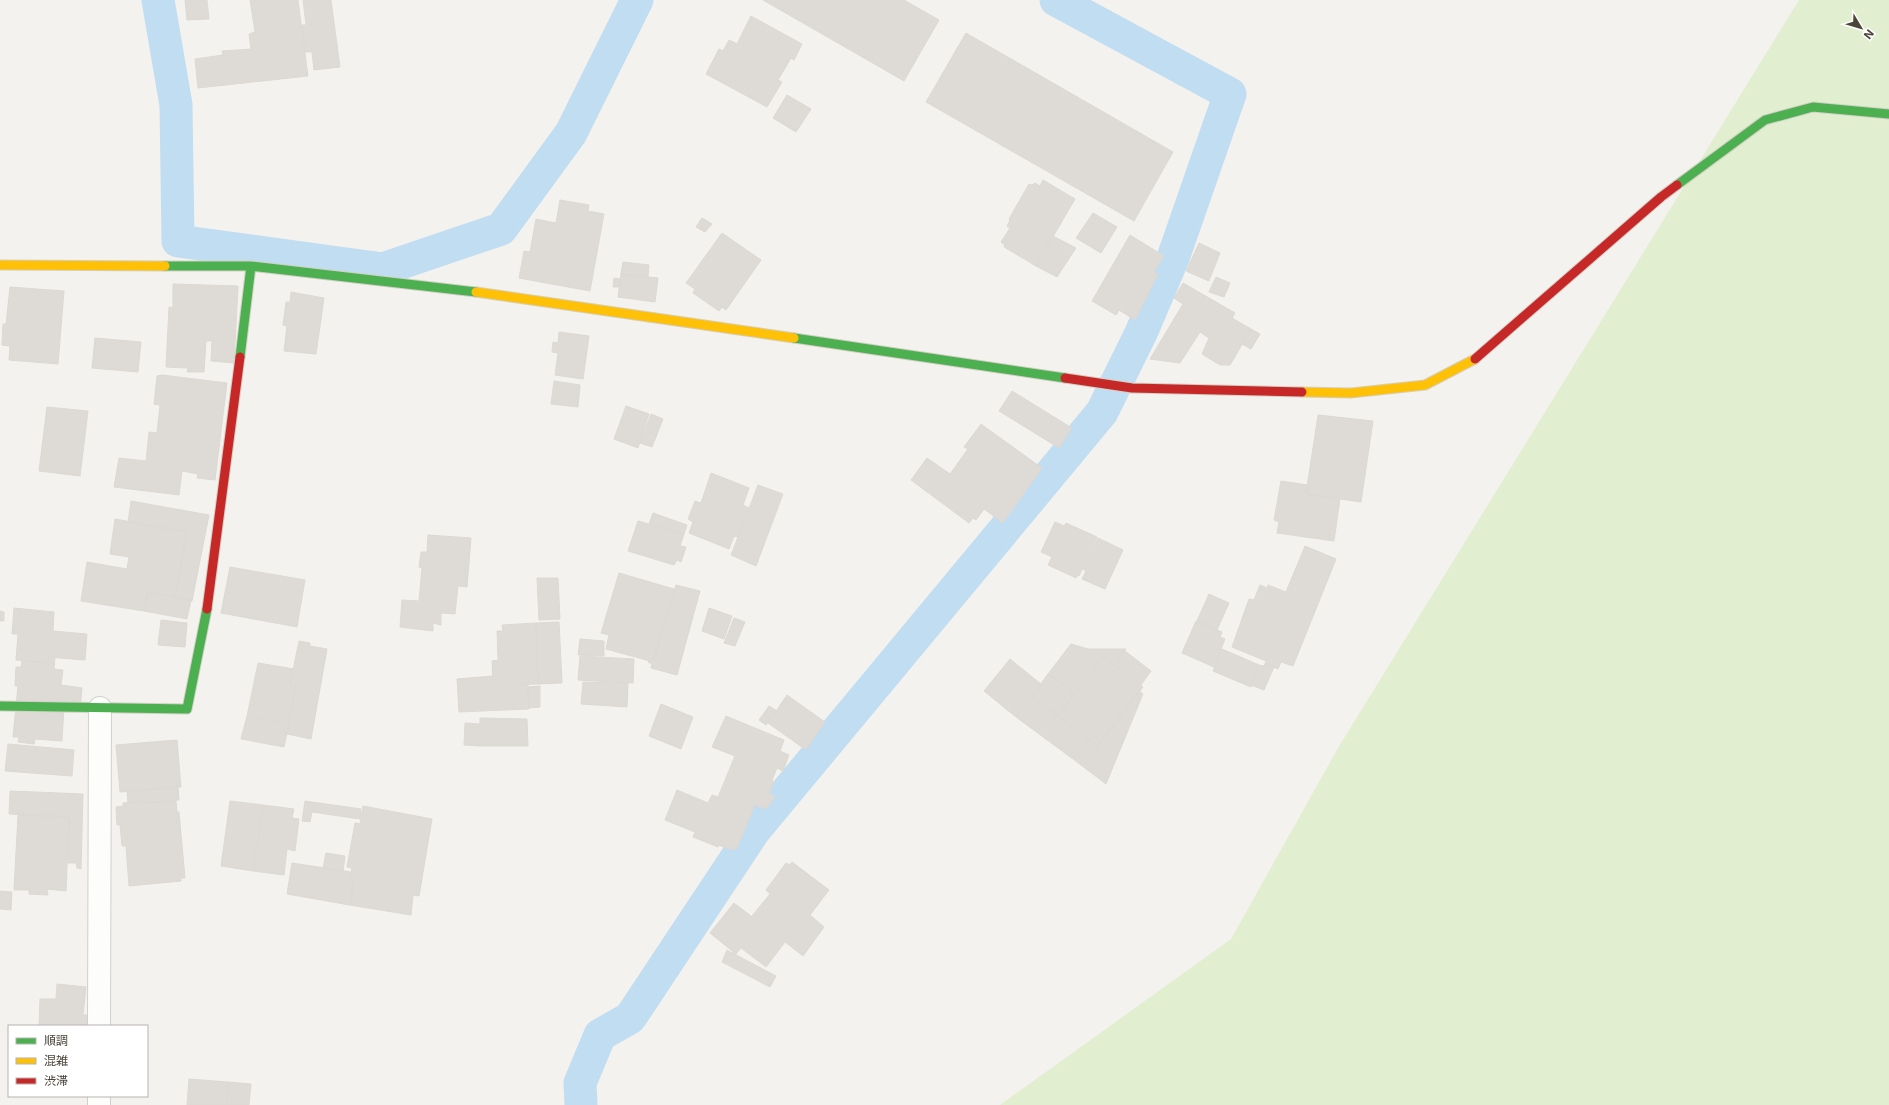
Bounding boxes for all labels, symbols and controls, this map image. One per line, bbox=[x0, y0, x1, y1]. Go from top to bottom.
north arrow bbox=[1841, 8, 1881, 48]
text: N bbox=[1861, 27, 1877, 42]
legend bbox=[8, 1025, 148, 1097]
text: 順調 bbox=[44, 1033, 68, 1048]
text: 混雑 bbox=[44, 1053, 68, 1068]
text: 渋滞 bbox=[44, 1073, 68, 1088]

